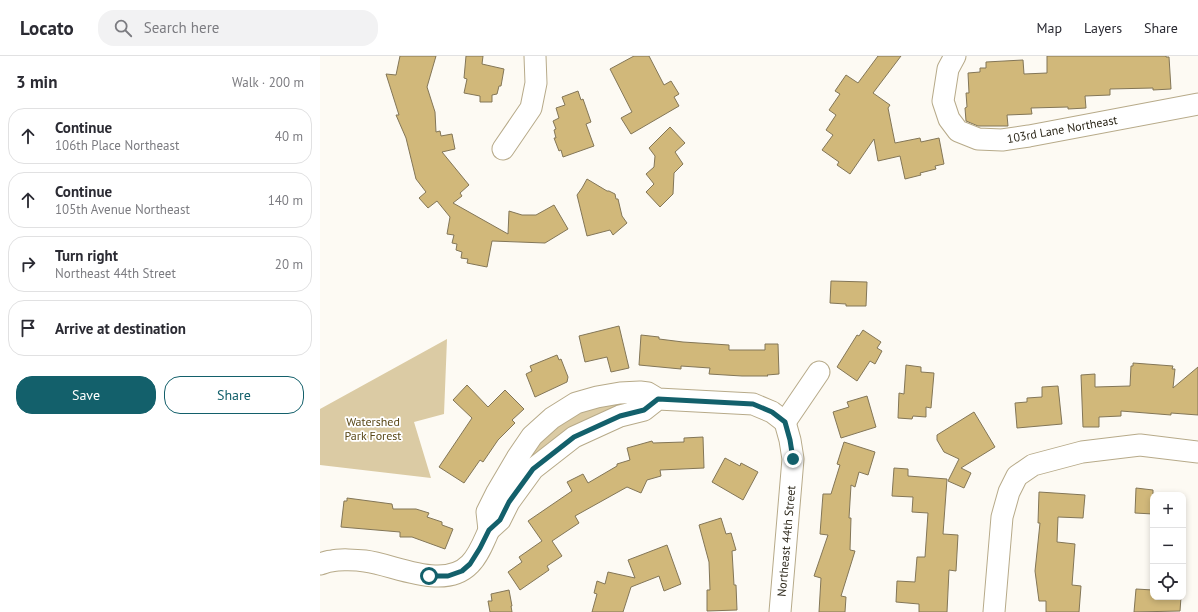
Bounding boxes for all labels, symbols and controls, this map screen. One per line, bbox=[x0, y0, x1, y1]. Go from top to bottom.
search box bbox=[98, 10, 378, 46]
text: Locato bbox=[20, 16, 74, 40]
icon: search bbox=[112, 17, 134, 39]
text: Search here bbox=[144, 18, 219, 37]
text: Map bbox=[1036, 19, 1062, 37]
text: Layers bbox=[1084, 19, 1122, 37]
text: Share bbox=[1144, 19, 1178, 37]
text: 3 min bbox=[16, 71, 57, 93]
text: Walk · 200 m bbox=[232, 74, 304, 91]
street label: 103rd Lane Northeast bbox=[1006, 112, 1118, 146]
text: Continue bbox=[55, 118, 112, 137]
icon: ahead bbox=[17, 125, 39, 147]
text: 40 m bbox=[275, 128, 303, 145]
text: 106th Place Northeast bbox=[55, 137, 179, 154]
text: Continue bbox=[55, 182, 112, 201]
icon: ahead bbox=[17, 189, 39, 211]
text: 140 m bbox=[268, 192, 303, 209]
text: 105th Avenue Northeast bbox=[55, 201, 190, 218]
text: Turn right bbox=[55, 246, 118, 265]
icon: right bbox=[17, 253, 39, 275]
text: 20 m bbox=[275, 256, 303, 273]
text: Northeast 44th Street bbox=[55, 265, 176, 282]
icon: arrive bbox=[17, 317, 39, 339]
text: Arrive at destination bbox=[55, 319, 186, 338]
button: Save bbox=[16, 376, 156, 414]
button: Share bbox=[164, 376, 304, 414]
park label: Watershed Park Forest bbox=[345, 414, 401, 443]
route end bbox=[784, 450, 802, 468]
street label: Northeast 44th Street bbox=[774, 485, 798, 597]
map controls bbox=[1150, 492, 1186, 600]
button: + bbox=[1150, 492, 1186, 528]
button: − bbox=[1150, 528, 1186, 564]
button: locate bbox=[1150, 564, 1186, 600]
route start bbox=[420, 567, 438, 585]

